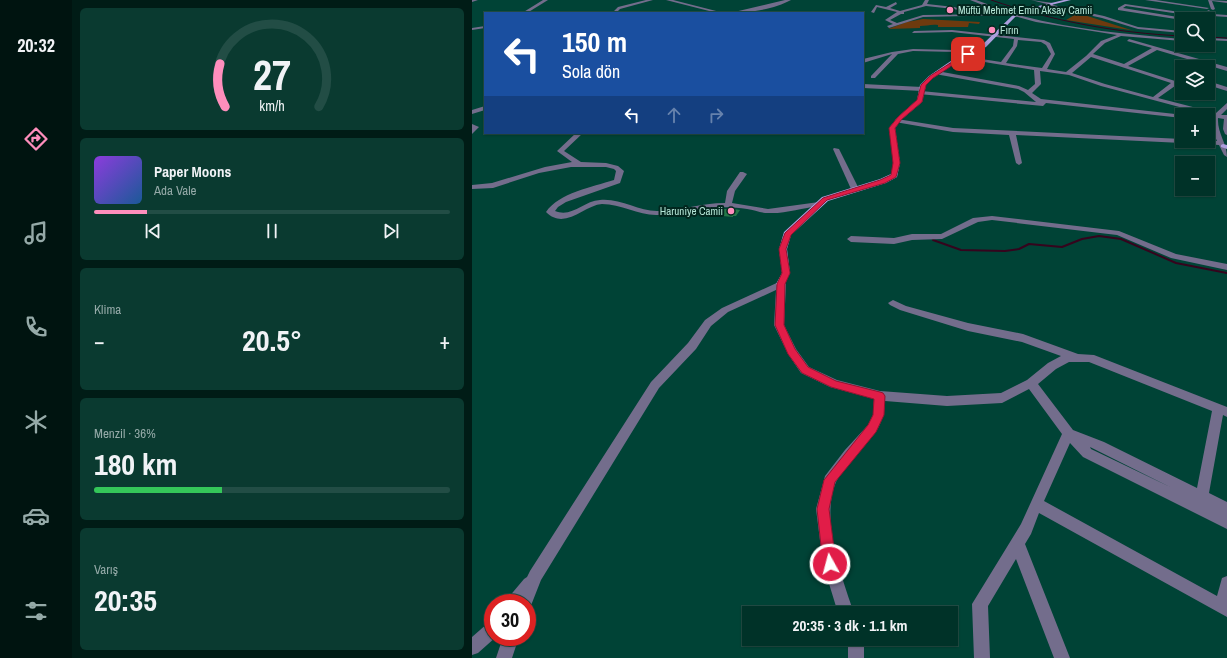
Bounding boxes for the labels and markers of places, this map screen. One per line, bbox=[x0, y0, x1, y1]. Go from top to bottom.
place label: Müftü Mehmet Emin Aksay Camii bbox=[958, 3, 1092, 17]
marker: Müftü Mehmet Emin Aksay Camii bbox=[945, 5, 955, 15]
place label: Fırın bbox=[1000, 23, 1019, 37]
marker: Fırın bbox=[987, 25, 997, 35]
pin bbox=[951, 37, 985, 71]
place label: Haruniye Camii bbox=[660, 204, 723, 218]
marker: Haruniye Camii bbox=[726, 206, 736, 216]

